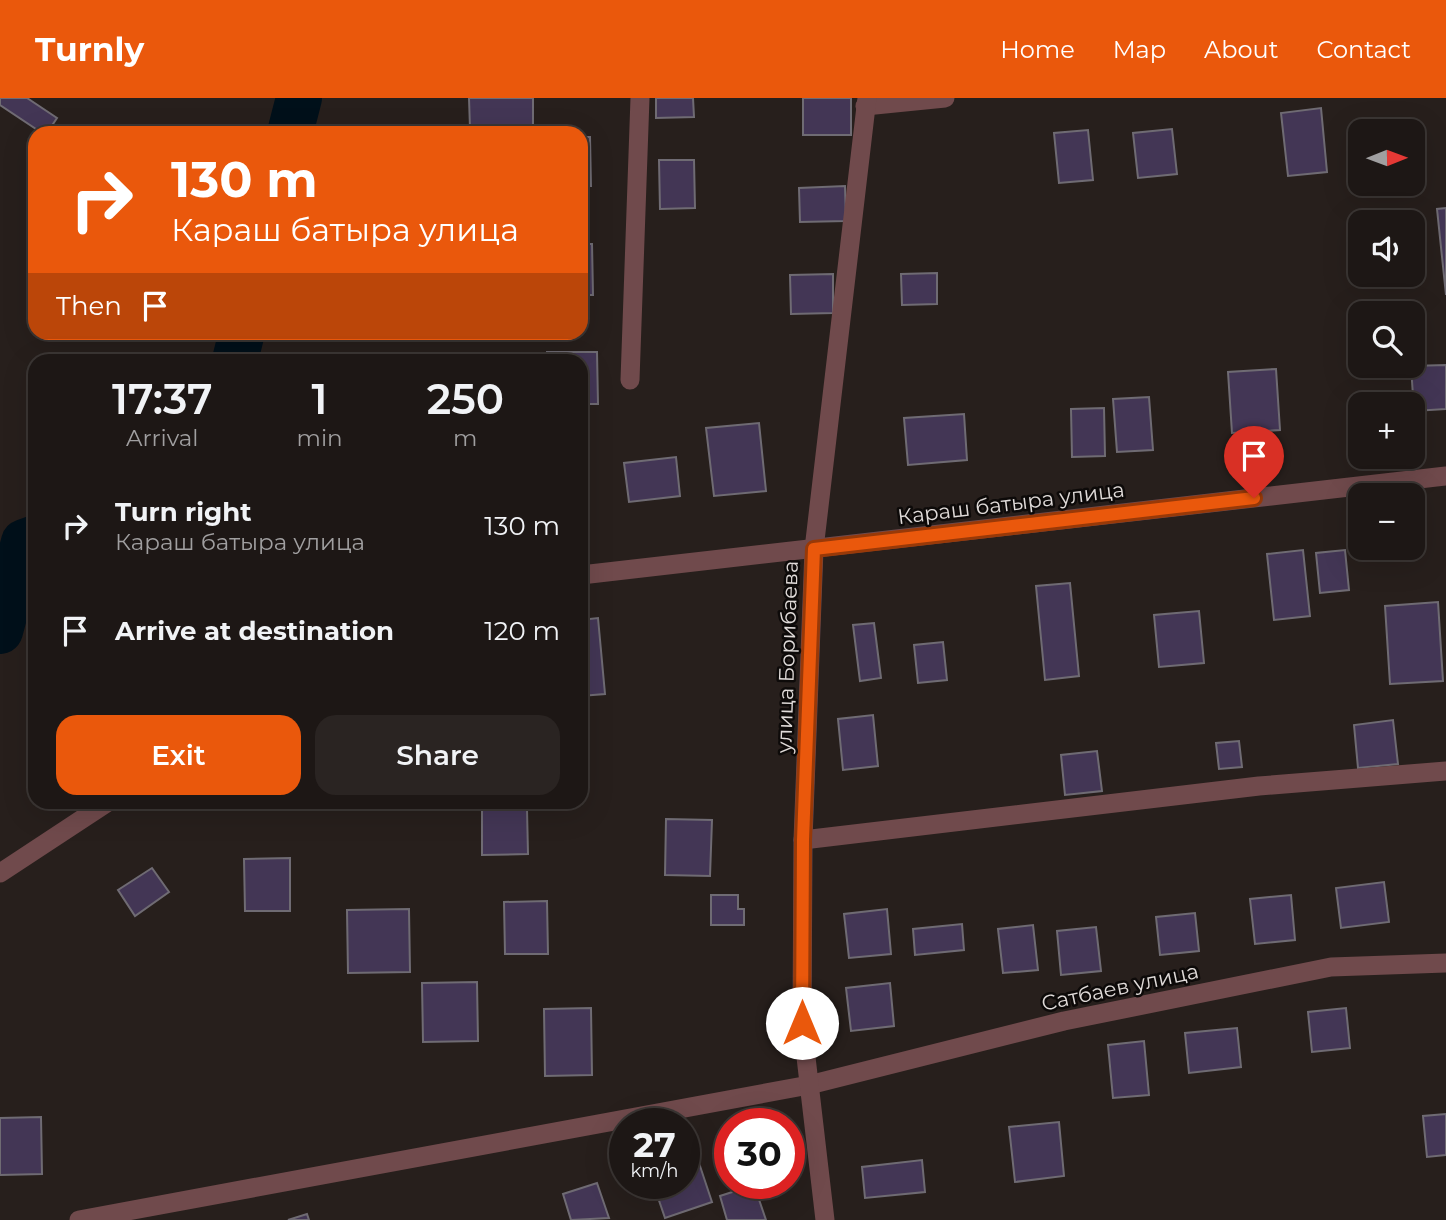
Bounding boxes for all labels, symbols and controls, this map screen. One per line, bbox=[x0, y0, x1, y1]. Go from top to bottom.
text: Turnly bbox=[35, 29, 144, 69]
text: Home bbox=[1000, 35, 1075, 64]
text: Map bbox=[1113, 35, 1166, 64]
text: About bbox=[1204, 35, 1278, 64]
text: Contact bbox=[1316, 35, 1411, 64]
north arrow bbox=[1348, 119, 1424, 196]
map controls bbox=[1348, 119, 1425, 560]
text: 130 m bbox=[171, 150, 318, 209]
icon: right bbox=[56, 154, 147, 245]
text: Караш батыра улица bbox=[171, 210, 519, 249]
button: sound bbox=[1348, 210, 1425, 287]
icon: arrive bbox=[136, 287, 174, 325]
text: Then bbox=[56, 290, 122, 322]
button: search bbox=[1348, 301, 1425, 378]
text: 17:37 bbox=[112, 373, 213, 425]
text: 1 bbox=[312, 373, 328, 425]
text: 250 bbox=[427, 373, 504, 425]
button: + bbox=[1348, 392, 1425, 469]
text: Arrival bbox=[126, 424, 199, 452]
text: min bbox=[297, 424, 343, 452]
text: m bbox=[453, 424, 478, 452]
pin bbox=[1224, 426, 1284, 498]
icon: arrive bbox=[1235, 437, 1273, 475]
street label: Караш батыра улица bbox=[896, 477, 1126, 529]
button: − bbox=[1348, 483, 1425, 560]
text: Turn right bbox=[115, 496, 251, 528]
icon: right bbox=[56, 507, 94, 545]
text: 130 m bbox=[484, 510, 560, 542]
text: Караш батыра улица bbox=[115, 528, 365, 556]
street label: улица Борибаева bbox=[771, 560, 803, 755]
icon: arrive bbox=[56, 612, 94, 650]
text: Arrive at destination bbox=[115, 615, 394, 647]
text: 120 m bbox=[484, 615, 560, 647]
button: Exit bbox=[56, 715, 301, 795]
button: Share bbox=[315, 715, 560, 795]
street label: Сатбаев улица bbox=[1039, 958, 1201, 1016]
position arrow bbox=[765, 986, 839, 1060]
speed limit sign: 30 bbox=[714, 1108, 805, 1199]
text: 27 bbox=[633, 1123, 676, 1166]
text: km/h bbox=[630, 1160, 679, 1182]

